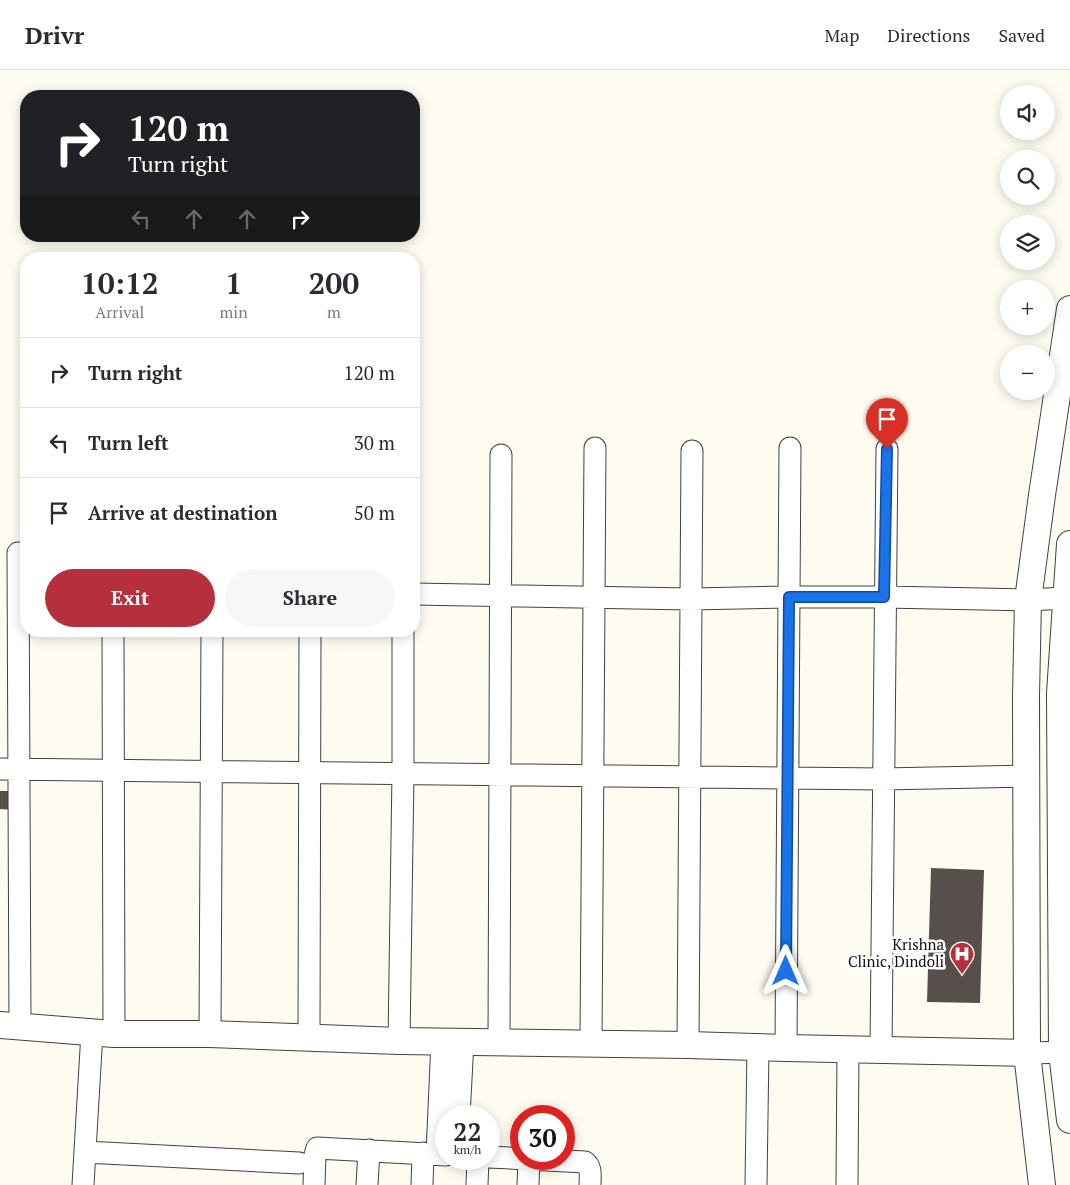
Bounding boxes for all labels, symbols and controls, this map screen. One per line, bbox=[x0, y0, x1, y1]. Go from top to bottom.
text: Drivr bbox=[25, 19, 84, 51]
text: Map bbox=[824, 23, 859, 47]
text: Directions bbox=[887, 23, 970, 47]
text: Saved bbox=[998, 23, 1045, 47]
map controls bbox=[1000, 85, 1055, 400]
button: sound bbox=[1000, 85, 1055, 140]
text: 120 m bbox=[128, 105, 229, 151]
icon: right bbox=[45, 110, 110, 175]
text: Turn right bbox=[128, 149, 228, 178]
button: search bbox=[1000, 150, 1055, 205]
icon: left bbox=[127, 205, 155, 233]
icon: ahead bbox=[180, 205, 208, 233]
icon: ahead bbox=[233, 205, 261, 233]
icon: right bbox=[286, 205, 314, 233]
button: layers bbox=[1000, 215, 1055, 270]
text: 10:12 bbox=[81, 263, 159, 303]
text: 1 bbox=[225, 263, 242, 303]
text: 200 bbox=[308, 263, 359, 303]
button: + bbox=[1000, 280, 1055, 335]
text: Arrival bbox=[95, 301, 144, 323]
text: min bbox=[220, 301, 248, 323]
text: m bbox=[327, 301, 341, 323]
button: − bbox=[1000, 345, 1055, 400]
icon: right bbox=[45, 359, 73, 387]
text: Turn right bbox=[88, 360, 182, 385]
text: 120 m bbox=[344, 360, 395, 385]
pin bbox=[866, 398, 908, 449]
icon: arrive bbox=[873, 405, 901, 433]
icon: left bbox=[45, 429, 73, 457]
text: Turn left bbox=[88, 430, 169, 455]
text: 30 m bbox=[354, 430, 395, 455]
icon: arrive bbox=[45, 499, 73, 527]
text: Arrive at destination bbox=[88, 500, 277, 525]
text: 50 m bbox=[354, 500, 395, 525]
button: Exit bbox=[45, 569, 215, 627]
button: Share bbox=[225, 569, 395, 627]
place label: Krishna Clinic, Dindoli bbox=[848, 934, 944, 971]
hospital icon: Krishna Clinic, Dindoli bbox=[949, 941, 975, 975]
position arrow bbox=[759, 944, 811, 996]
speed limit sign: 30 bbox=[510, 1105, 575, 1170]
text: 22 bbox=[453, 1115, 482, 1148]
text: km/h bbox=[454, 1142, 481, 1157]

